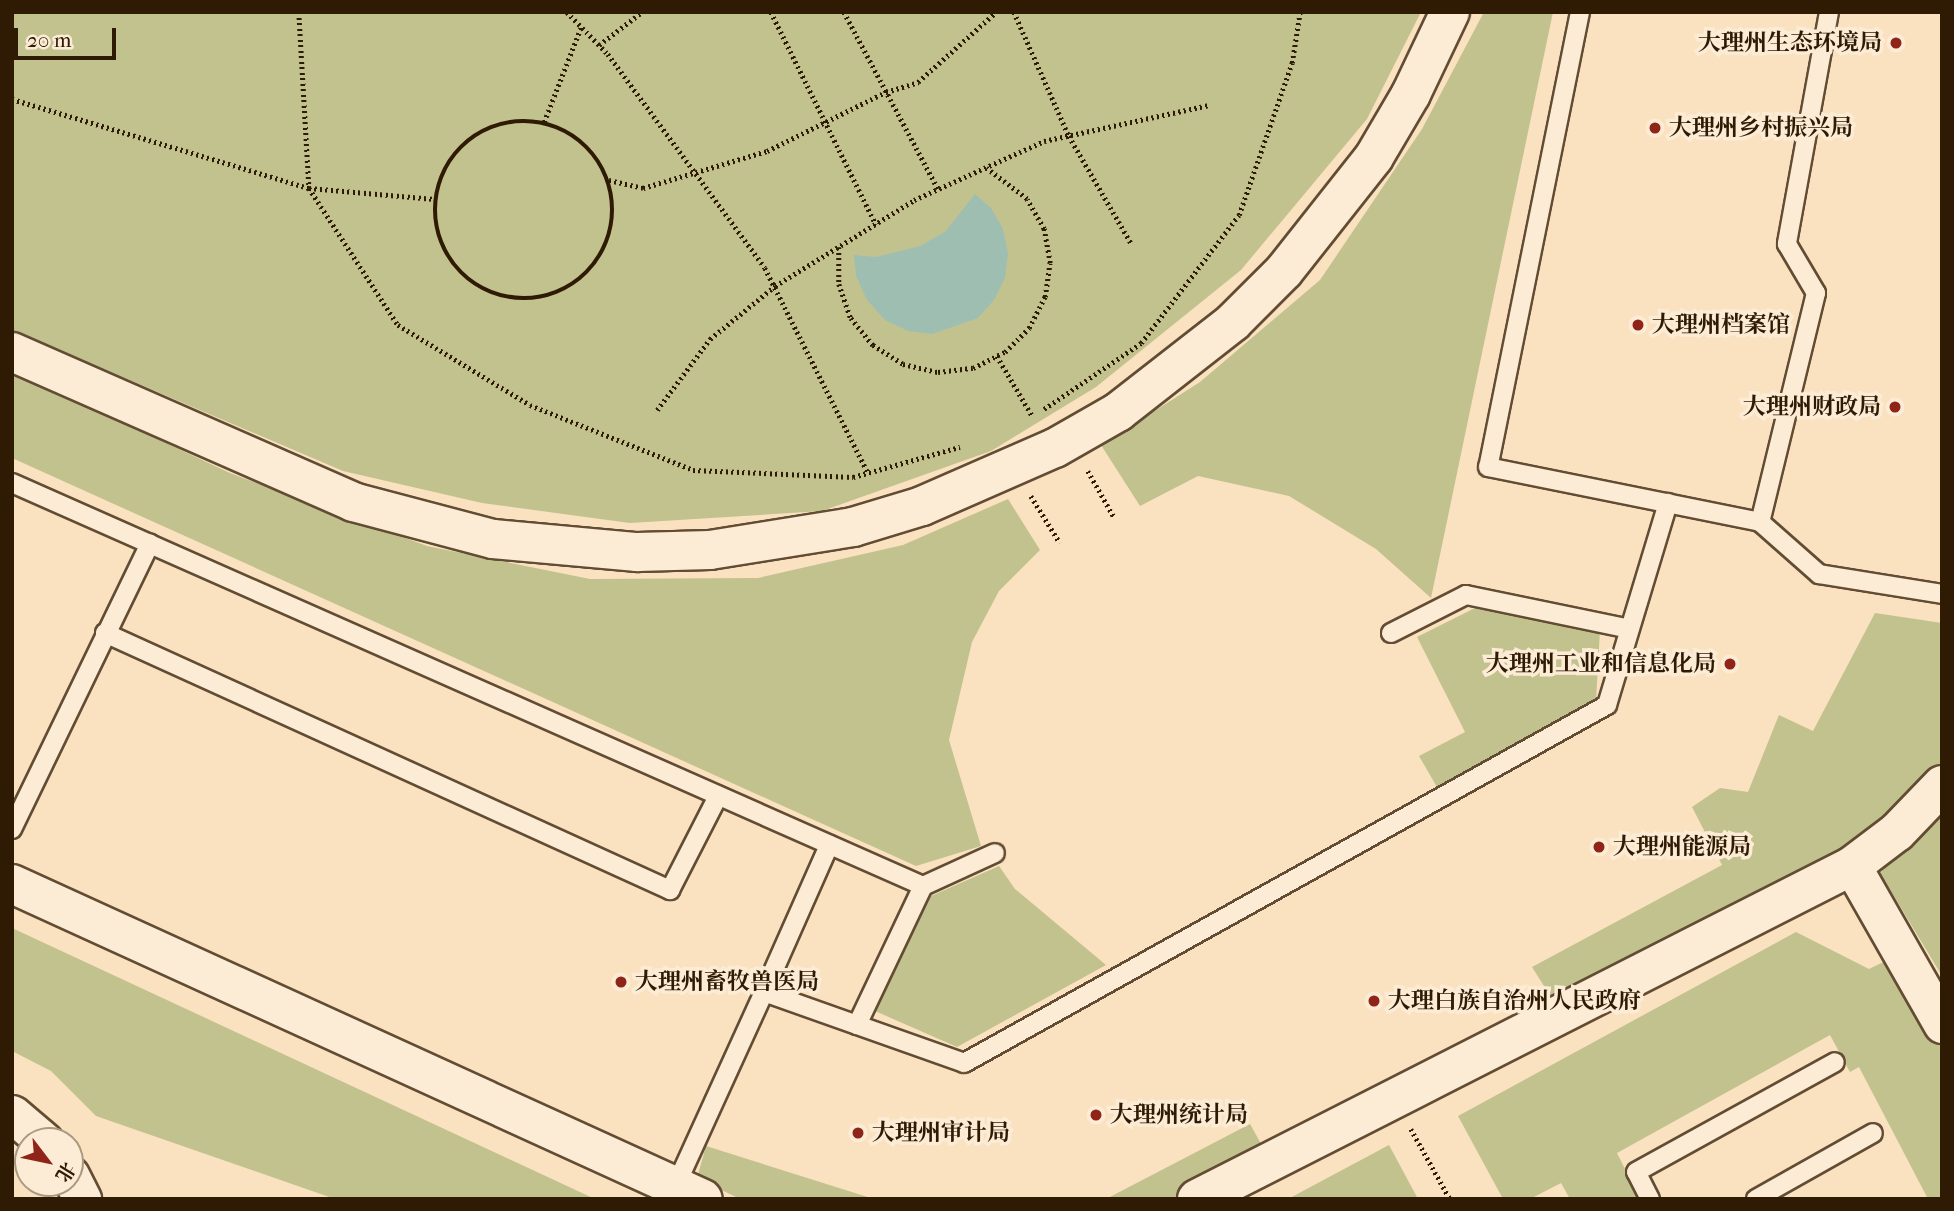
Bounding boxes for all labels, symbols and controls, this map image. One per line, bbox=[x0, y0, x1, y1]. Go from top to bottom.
scale bar bbox=[18, 14, 119, 58]
text: 20 m bbox=[27, 28, 71, 52]
place label: 大理州生态环境局 bbox=[1698, 29, 1882, 57]
marker: 大理州生态环境局 bbox=[1888, 35, 1904, 51]
place label: 大理州乡村振兴局 bbox=[1669, 114, 1853, 142]
marker: 大理州乡村振兴局 bbox=[1647, 120, 1663, 136]
place label: 大理州档案馆 bbox=[1652, 311, 1790, 339]
marker: 大理州档案馆 bbox=[1630, 317, 1646, 333]
place label: 大理州财政局 bbox=[1743, 393, 1881, 421]
marker: 大理州财政局 bbox=[1887, 399, 1903, 415]
place label: 大理州工业和信息化局 bbox=[1486, 650, 1716, 678]
marker: 大理州工业和信息化局 bbox=[1722, 656, 1738, 672]
place label: 大理州能源局 bbox=[1613, 833, 1751, 861]
marker: 大理州能源局 bbox=[1591, 839, 1607, 855]
place label: 大理州畜牧兽医局 bbox=[635, 968, 819, 996]
marker: 大理州畜牧兽医局 bbox=[613, 974, 629, 990]
place label: 大理白族自治州人民政府 bbox=[1388, 987, 1641, 1015]
marker: 大理白族自治州人民政府 bbox=[1366, 993, 1382, 1009]
place label: 大理州统计局 bbox=[1110, 1101, 1248, 1129]
marker: 大理州统计局 bbox=[1088, 1107, 1104, 1123]
place label: 大理州审计局 bbox=[872, 1119, 1010, 1147]
marker: 大理州审计局 bbox=[850, 1125, 866, 1141]
north arrow bbox=[14, 1127, 84, 1197]
text: 北 bbox=[51, 1158, 79, 1186]

